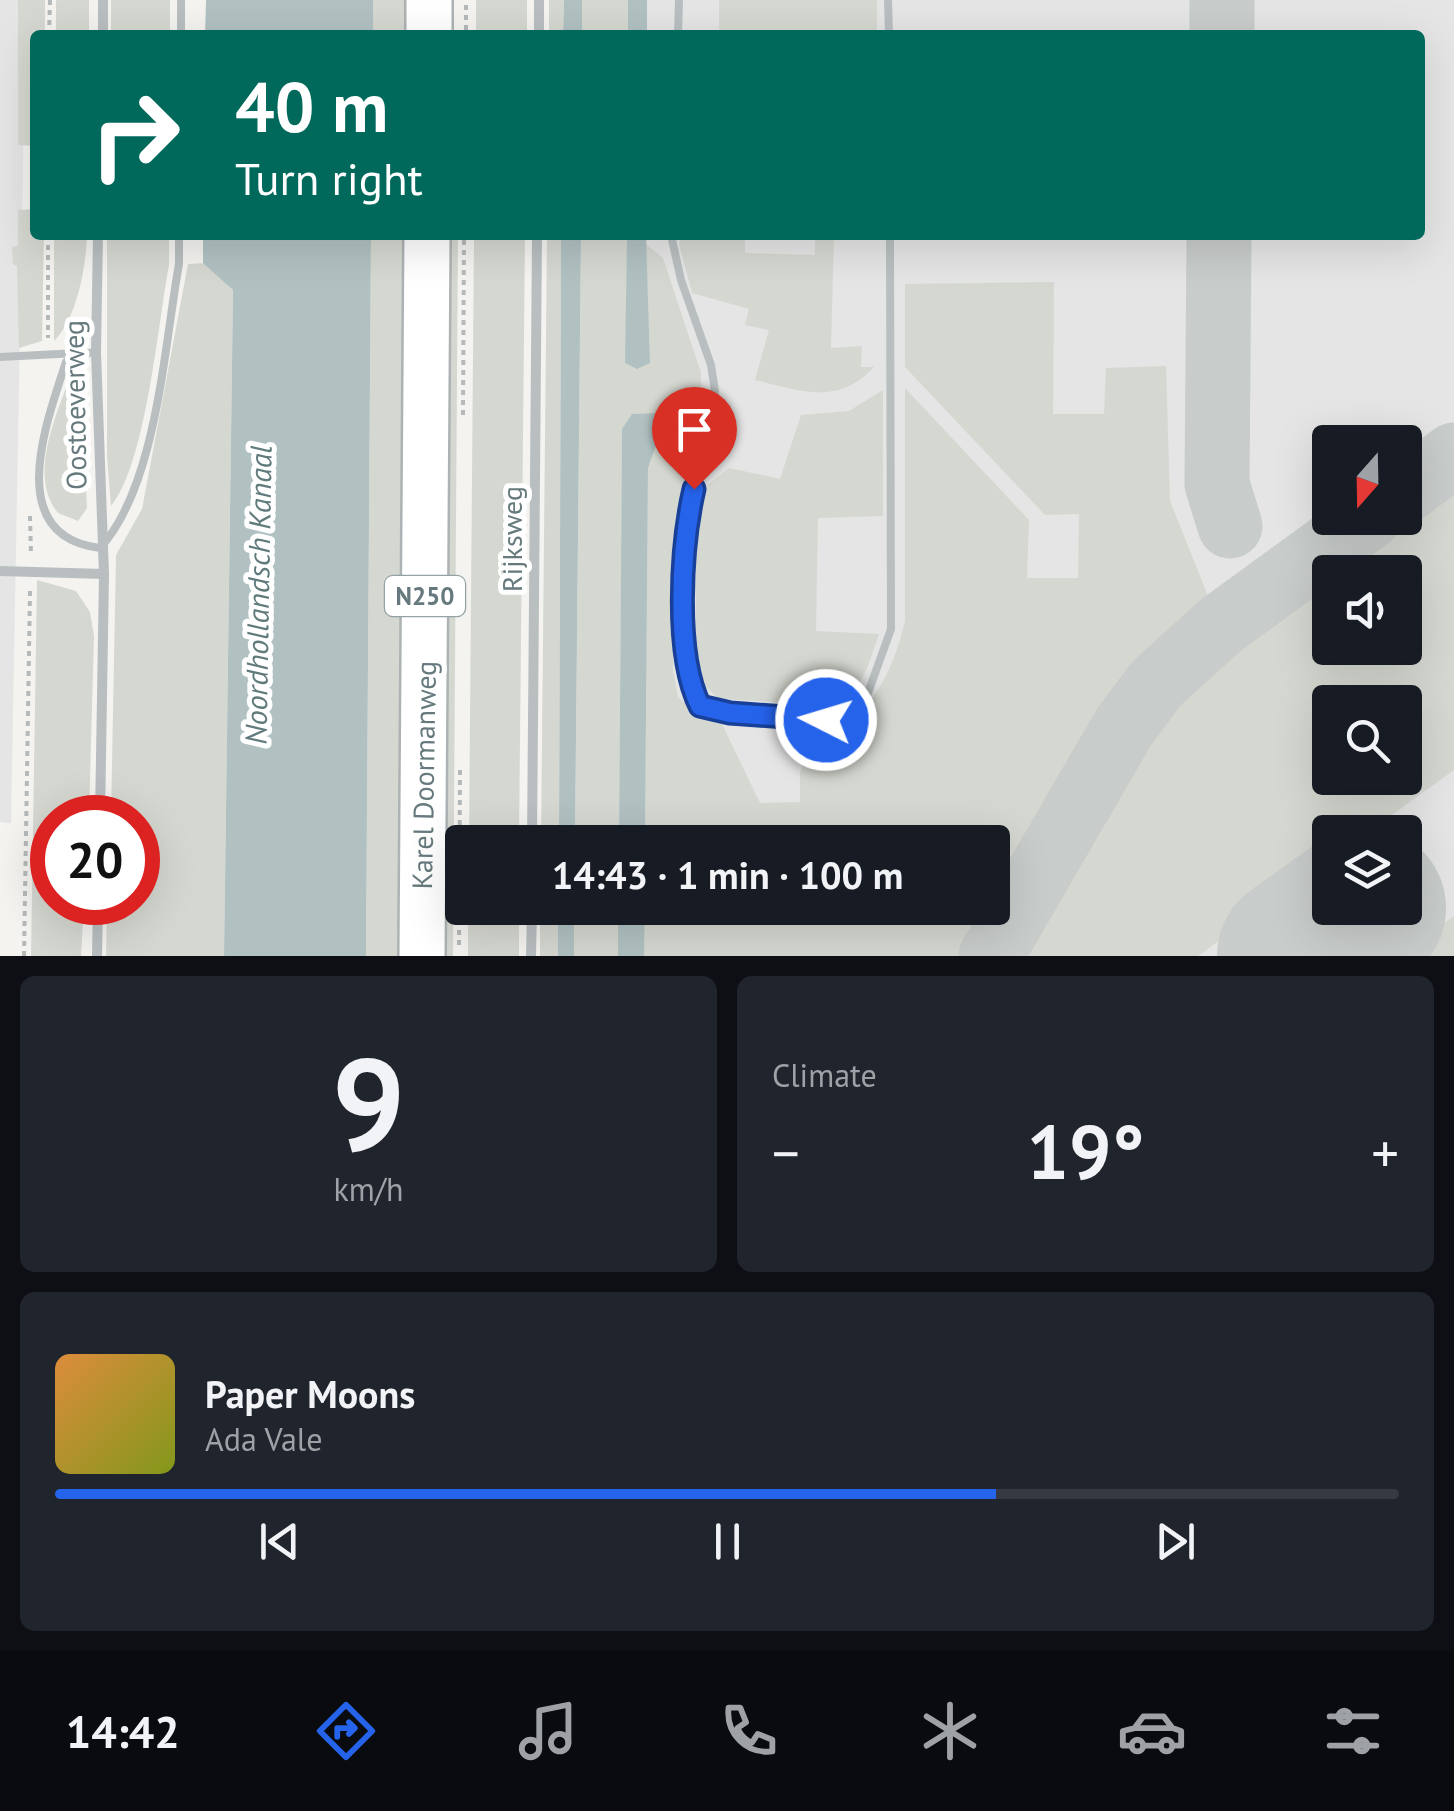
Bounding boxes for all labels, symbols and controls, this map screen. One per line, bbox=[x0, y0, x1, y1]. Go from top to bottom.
text: 40 m bbox=[235, 61, 388, 151]
icon: right bbox=[70, 70, 200, 200]
text: Turn right bbox=[235, 149, 423, 207]
street label: Oostoeverweg bbox=[55, 320, 94, 490]
pin bbox=[652, 387, 737, 490]
icon: arrive bbox=[667, 402, 722, 457]
north arrow bbox=[1312, 425, 1422, 535]
map controls bbox=[1312, 425, 1422, 925]
water label: Noordhollandsch Kanaal bbox=[235, 445, 280, 745]
street label: Rijksweg bbox=[493, 486, 530, 592]
button: sound bbox=[1312, 555, 1422, 665]
road number: N250 bbox=[385, 576, 465, 616]
street label: Karel Doormanweg bbox=[403, 660, 444, 890]
position arrow bbox=[774, 668, 878, 772]
button: search bbox=[1312, 685, 1422, 795]
speed limit sign: 20 bbox=[30, 795, 160, 925]
button: layers bbox=[1312, 815, 1422, 925]
text: 14:43 · 1 min · 100 m bbox=[552, 850, 903, 899]
text: 9 bbox=[332, 1019, 405, 1187]
text: Climate bbox=[772, 1054, 877, 1096]
text: 19° bbox=[1027, 1103, 1144, 1200]
text: − bbox=[772, 1117, 800, 1188]
text: + bbox=[1371, 1117, 1399, 1188]
text: km/h bbox=[333, 1168, 404, 1210]
text: Paper Moons bbox=[205, 1369, 415, 1418]
text: Ada Vale bbox=[205, 1418, 322, 1460]
icon: previous bbox=[252, 1514, 307, 1569]
icon: pause bbox=[700, 1514, 755, 1569]
icon: next bbox=[1148, 1514, 1203, 1569]
icon: directions bbox=[311, 1696, 381, 1766]
icon: music bbox=[513, 1696, 583, 1766]
icon: phone bbox=[714, 1696, 784, 1766]
icon: climate bbox=[915, 1696, 985, 1766]
icon: car bbox=[1117, 1696, 1187, 1766]
icon: filters bbox=[1318, 1696, 1388, 1766]
text: 14:42 bbox=[66, 1702, 180, 1760]

